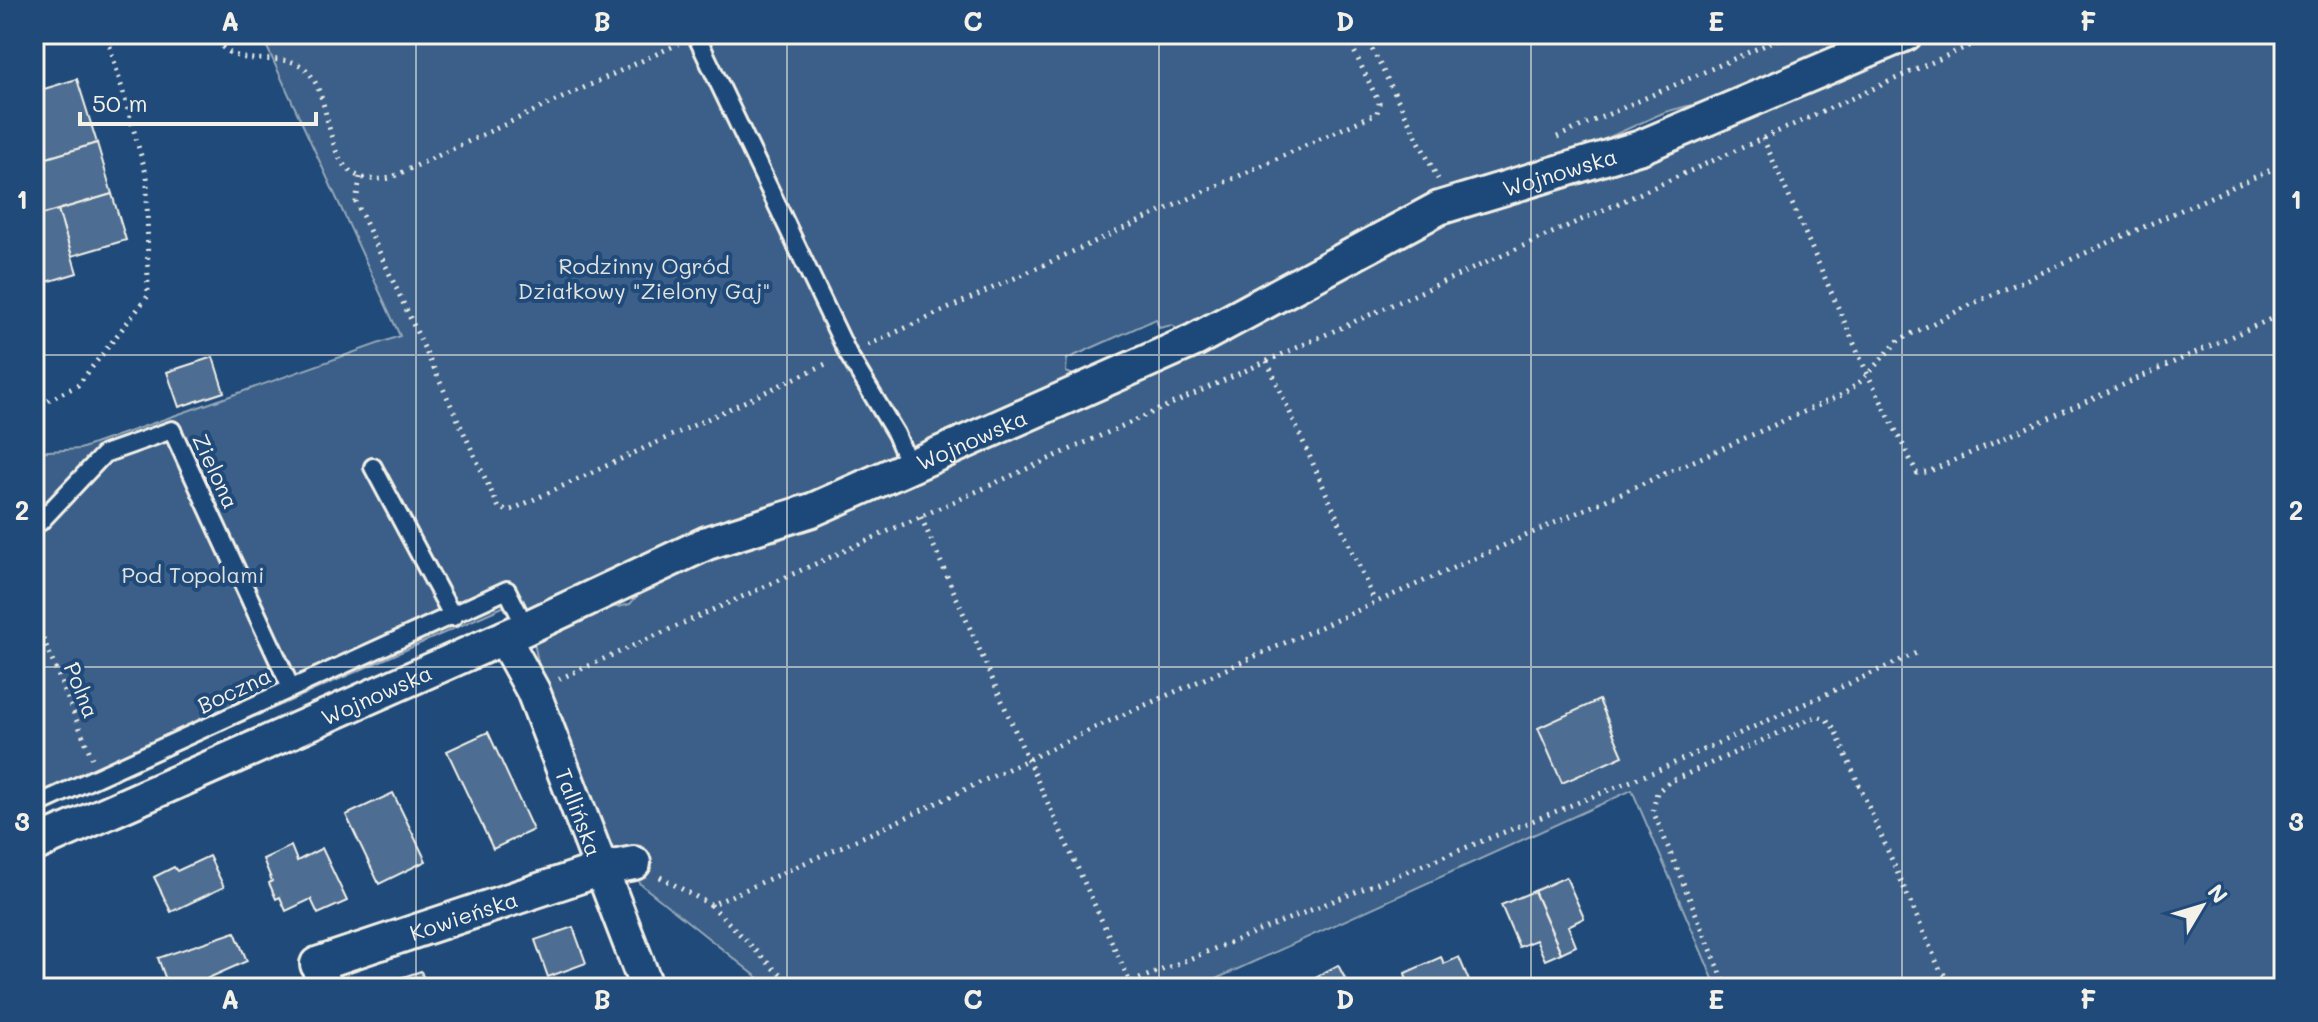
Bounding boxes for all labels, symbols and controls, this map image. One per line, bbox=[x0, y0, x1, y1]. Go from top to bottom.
text: A bbox=[221, 4, 239, 38]
text: B bbox=[593, 4, 611, 38]
text: C bbox=[963, 4, 983, 38]
text: D bbox=[1336, 4, 1354, 38]
text: E bbox=[1708, 4, 1724, 38]
text: F bbox=[2080, 4, 2096, 38]
scale bar bbox=[80, 76, 316, 126]
text: 50 m bbox=[92, 87, 148, 118]
street label: Wojnowska bbox=[1499, 141, 1620, 203]
text: 1 bbox=[16, 182, 28, 216]
text: 1 bbox=[2290, 182, 2302, 216]
park label: Rodzinny Ogród Działkowy "Zielony Gaj" bbox=[518, 251, 770, 305]
street label: Wojnowska bbox=[911, 402, 1031, 477]
street label: Zielona bbox=[186, 429, 246, 513]
text: 2 bbox=[15, 493, 29, 527]
text: 2 bbox=[2289, 493, 2303, 527]
park label: Pod Topolami bbox=[122, 560, 264, 589]
street label: Wojnowska bbox=[316, 657, 436, 731]
street label: Polna bbox=[58, 658, 106, 722]
street label: Boczna bbox=[193, 660, 275, 720]
street label: Tallińska bbox=[549, 764, 609, 860]
text: 3 bbox=[14, 804, 30, 838]
text: 3 bbox=[2288, 804, 2304, 838]
north arrow bbox=[2162, 866, 2242, 946]
text: N bbox=[2202, 878, 2235, 909]
street label: Kowieńska bbox=[406, 884, 521, 947]
text: A bbox=[221, 982, 239, 1016]
text: B bbox=[593, 982, 611, 1016]
text: C bbox=[963, 982, 983, 1016]
text: D bbox=[1336, 982, 1354, 1016]
text: E bbox=[1708, 982, 1724, 1016]
text: F bbox=[2080, 982, 2096, 1016]

